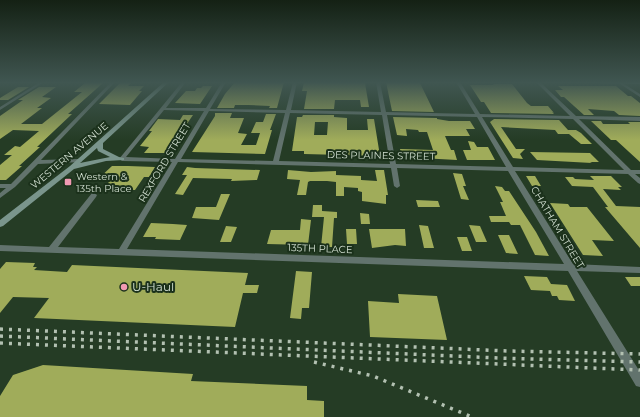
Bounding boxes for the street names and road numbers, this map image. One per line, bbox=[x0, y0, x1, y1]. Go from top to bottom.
street label: WESTERN AVENUE bbox=[28, 119, 111, 192]
street label: REXFORD STREET bbox=[135, 120, 194, 205]
street label: DES PLAINES STREET bbox=[327, 148, 436, 163]
street label: CHATHAM STREET bbox=[528, 184, 587, 271]
street label: 135TH PLACE bbox=[287, 241, 353, 256]

